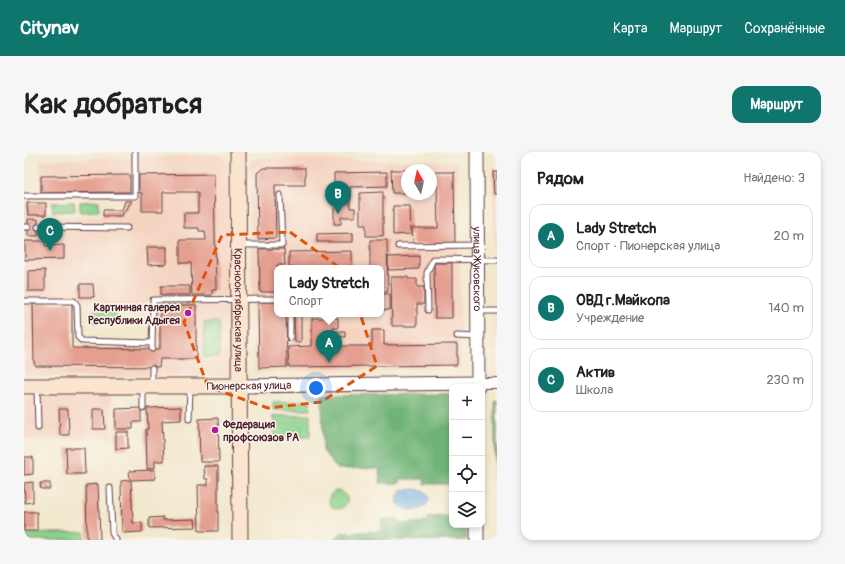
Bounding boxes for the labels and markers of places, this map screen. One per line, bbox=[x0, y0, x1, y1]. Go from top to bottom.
pin: B bbox=[325, 181, 351, 214]
pin: C bbox=[37, 218, 63, 251]
place label: Картинная галерея Республики Адыгея bbox=[88, 301, 180, 327]
marker: Картинная галерея Республики Адыгея bbox=[183, 308, 193, 318]
pin: A bbox=[316, 330, 342, 363]
place label: Федерация профсоюзов РА bbox=[222, 418, 300, 444]
marker: Федерация профсоюзов РА bbox=[210, 425, 220, 435]

